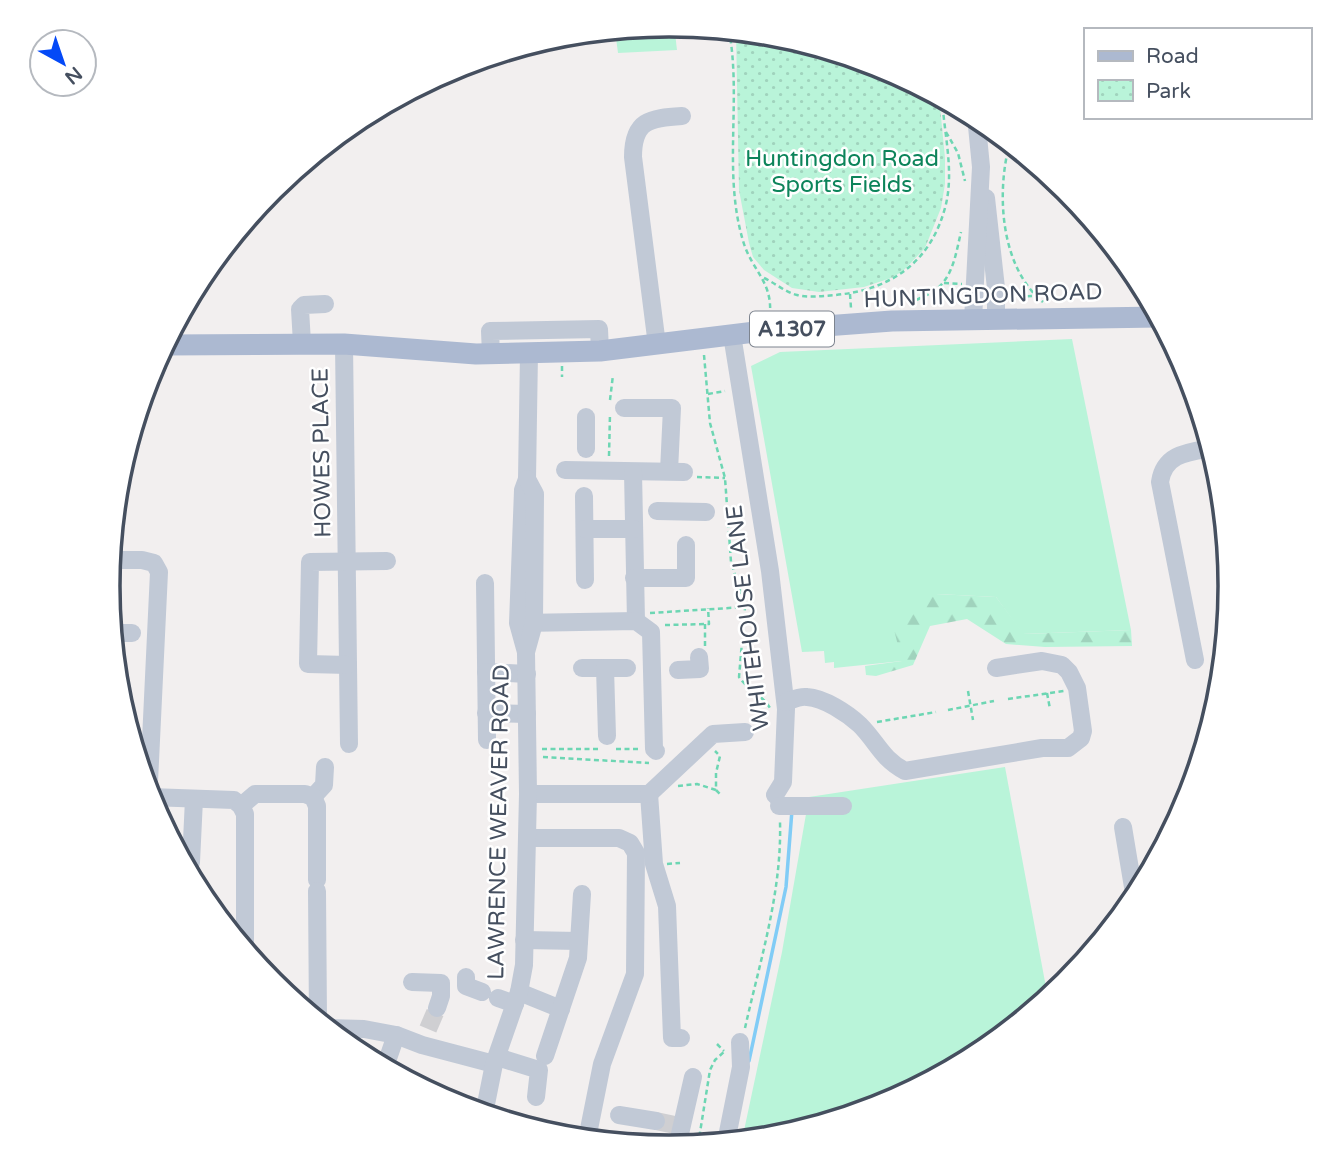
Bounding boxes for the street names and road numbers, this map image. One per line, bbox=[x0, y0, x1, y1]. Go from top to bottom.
street label: HUNTINGDON ROAD bbox=[863, 278, 1103, 314]
road number: A1307 bbox=[750, 312, 834, 346]
street label: HOWES PLACE bbox=[307, 368, 337, 538]
street label: WHITEHOUSE LANE bbox=[720, 503, 776, 732]
street label: LAWRENCE WEAVER ROAD bbox=[482, 664, 516, 980]

